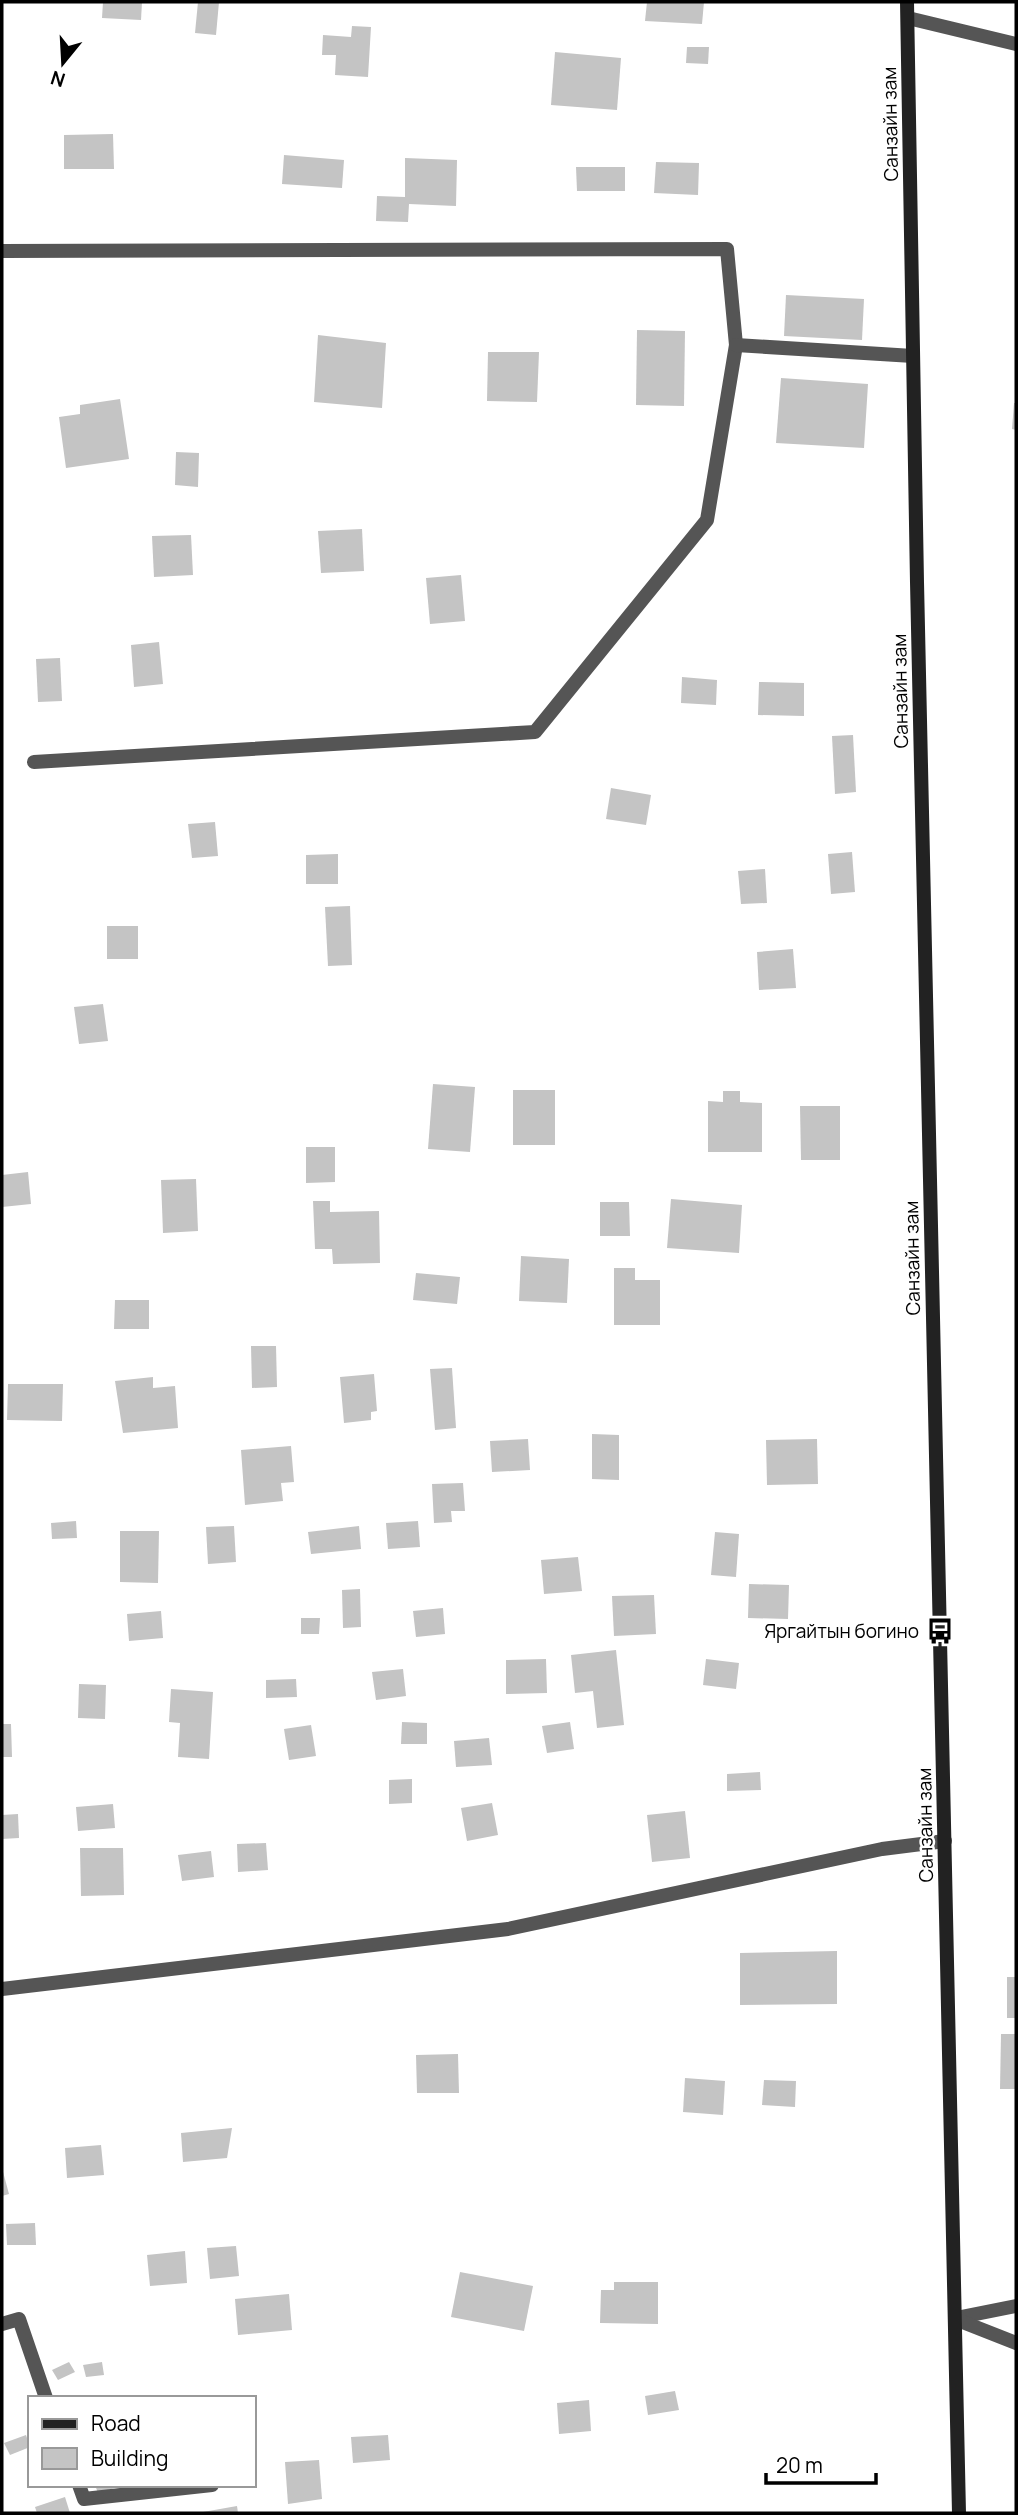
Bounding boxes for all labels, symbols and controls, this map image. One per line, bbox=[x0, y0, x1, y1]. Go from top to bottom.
north arrow bbox=[28, 28, 98, 98]
text: N bbox=[47, 65, 68, 94]
street label: Санзайн зам bbox=[876, 66, 904, 182]
street label: Санзайн зам bbox=[886, 633, 914, 749]
street label: Санзайн зам bbox=[898, 1200, 926, 1316]
bus stop icon: Яргайтын богино bbox=[925, 1616, 955, 1646]
place label: Яргайтын богино bbox=[764, 1618, 919, 1644]
street label: Санзайн зам bbox=[911, 1767, 939, 1883]
legend bbox=[28, 2396, 256, 2487]
text: Road bbox=[91, 2409, 141, 2437]
scale bar bbox=[766, 2442, 876, 2486]
text: Building bbox=[91, 2444, 168, 2472]
text: 20 m bbox=[776, 2451, 823, 2479]

